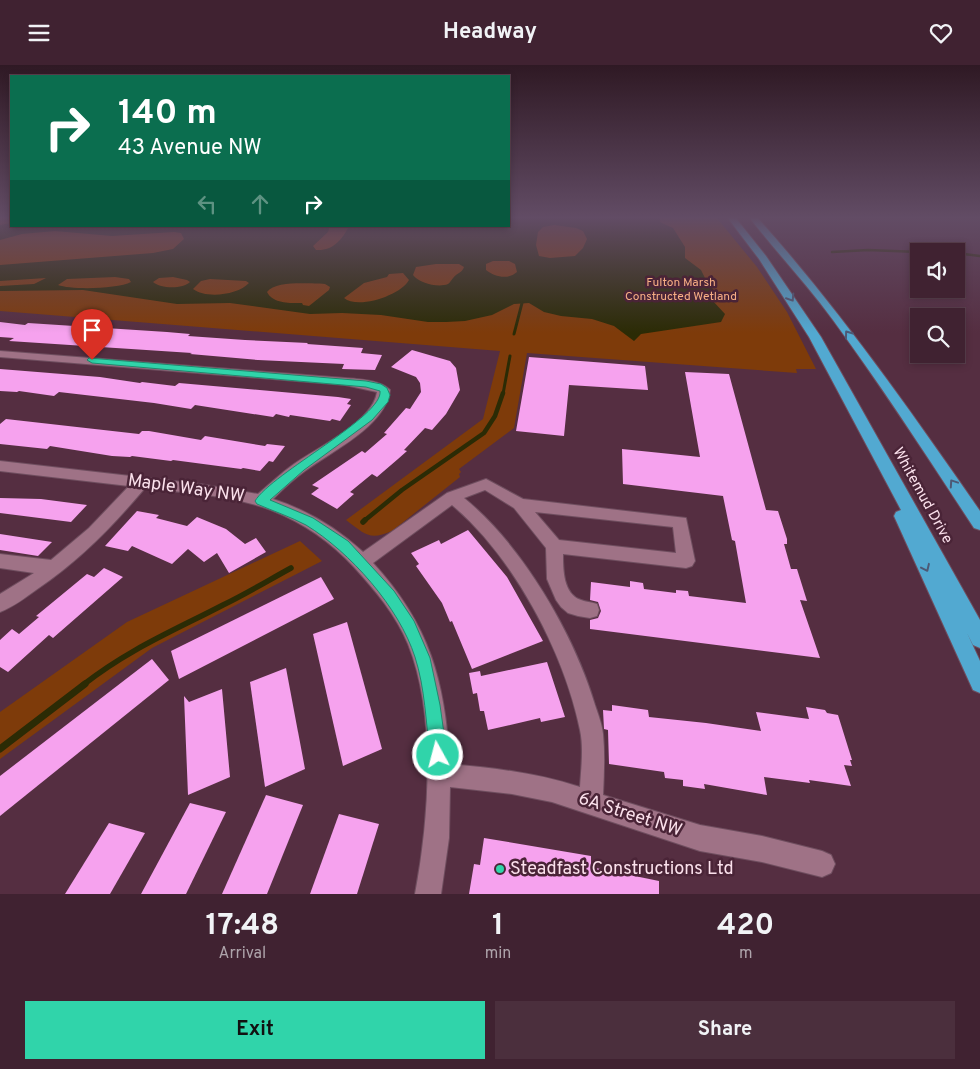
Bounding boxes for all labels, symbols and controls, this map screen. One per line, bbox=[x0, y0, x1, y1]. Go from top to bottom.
icon: menu bbox=[25, 19, 53, 47]
text: Headway bbox=[443, 19, 537, 46]
icon: heart bbox=[927, 19, 955, 47]
text: 140 m bbox=[118, 92, 217, 136]
icon: right bbox=[35, 95, 100, 160]
text: 43 Avenue NW bbox=[118, 135, 262, 162]
icon: left bbox=[193, 190, 221, 218]
icon: ahead bbox=[246, 190, 274, 218]
icon: right bbox=[299, 190, 327, 218]
map controls bbox=[910, 243, 965, 363]
button: sound bbox=[910, 243, 965, 298]
park label: Fulton Marsh Constructed Wetland bbox=[625, 275, 737, 305]
one-way arrow bbox=[784, 293, 794, 302]
button: search bbox=[910, 308, 965, 363]
pin bbox=[71, 309, 113, 360]
icon: arrive bbox=[78, 316, 106, 344]
one-way arrow bbox=[845, 330, 854, 340]
street label: Whitemud Drive bbox=[888, 445, 956, 547]
street label: Maple Way NW bbox=[126, 469, 246, 509]
one-way arrow bbox=[950, 480, 959, 489]
one-way arrow bbox=[920, 563, 931, 572]
position arrow bbox=[411, 728, 463, 780]
street label: 6A Street NW bbox=[575, 787, 685, 843]
place label: Steadfast Constructions Ltd bbox=[510, 858, 734, 881]
marker: Steadfast Constructions Ltd bbox=[494, 863, 506, 875]
text: 17:48 bbox=[206, 908, 279, 945]
text: 1 bbox=[492, 908, 504, 945]
text: 420 bbox=[717, 908, 774, 945]
text: Arrival bbox=[219, 944, 266, 964]
text: min bbox=[485, 944, 511, 964]
text: m bbox=[739, 944, 752, 964]
button: Exit bbox=[25, 1001, 485, 1059]
button: Share bbox=[495, 1001, 955, 1059]

